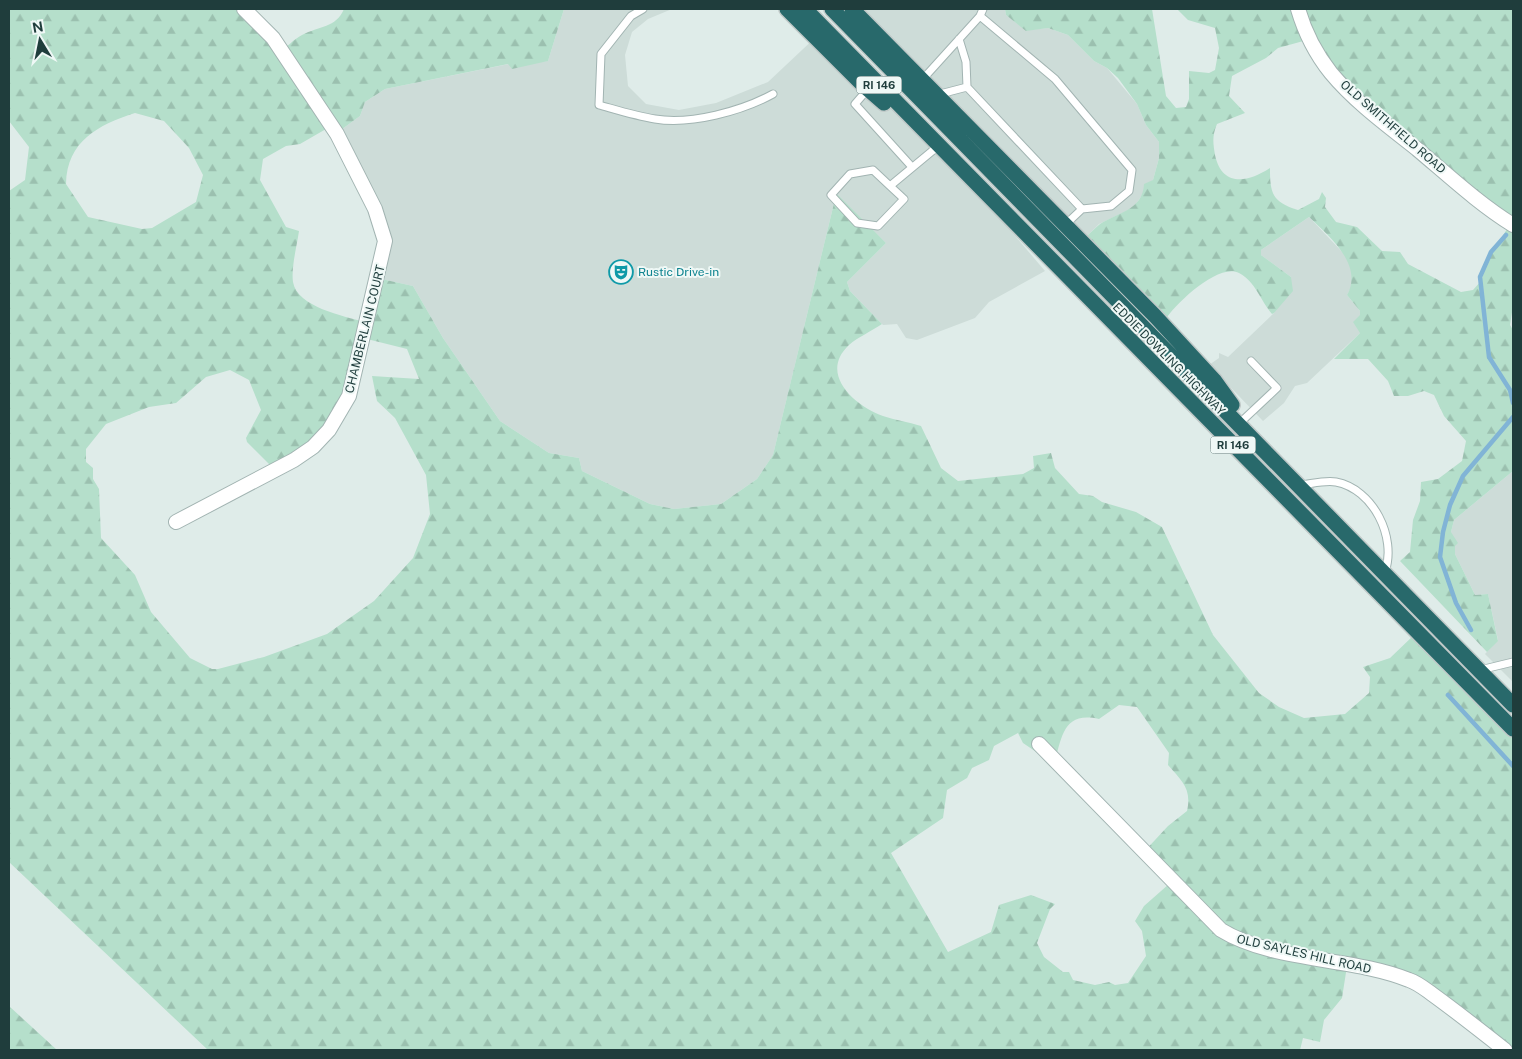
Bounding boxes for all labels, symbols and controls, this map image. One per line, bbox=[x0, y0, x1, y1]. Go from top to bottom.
north arrow bbox=[15, 15, 65, 65]
text: N bbox=[31, 18, 45, 36]
road number: RI 146 bbox=[856, 76, 902, 94]
street label: OLD SMITHFIELD ROAD bbox=[1338, 78, 1448, 176]
theatre icon: Rustic Drive-in bbox=[608, 259, 634, 285]
street label: CHAMBERLAIN COURT bbox=[342, 263, 388, 395]
place label: Rustic Drive-in bbox=[638, 265, 719, 279]
street label: EDDIE DOWLING HIGHWAY bbox=[1110, 300, 1229, 419]
road number: RI 146 bbox=[1210, 436, 1256, 454]
street label: OLD SAYLES HILL ROAD bbox=[1235, 932, 1373, 976]

